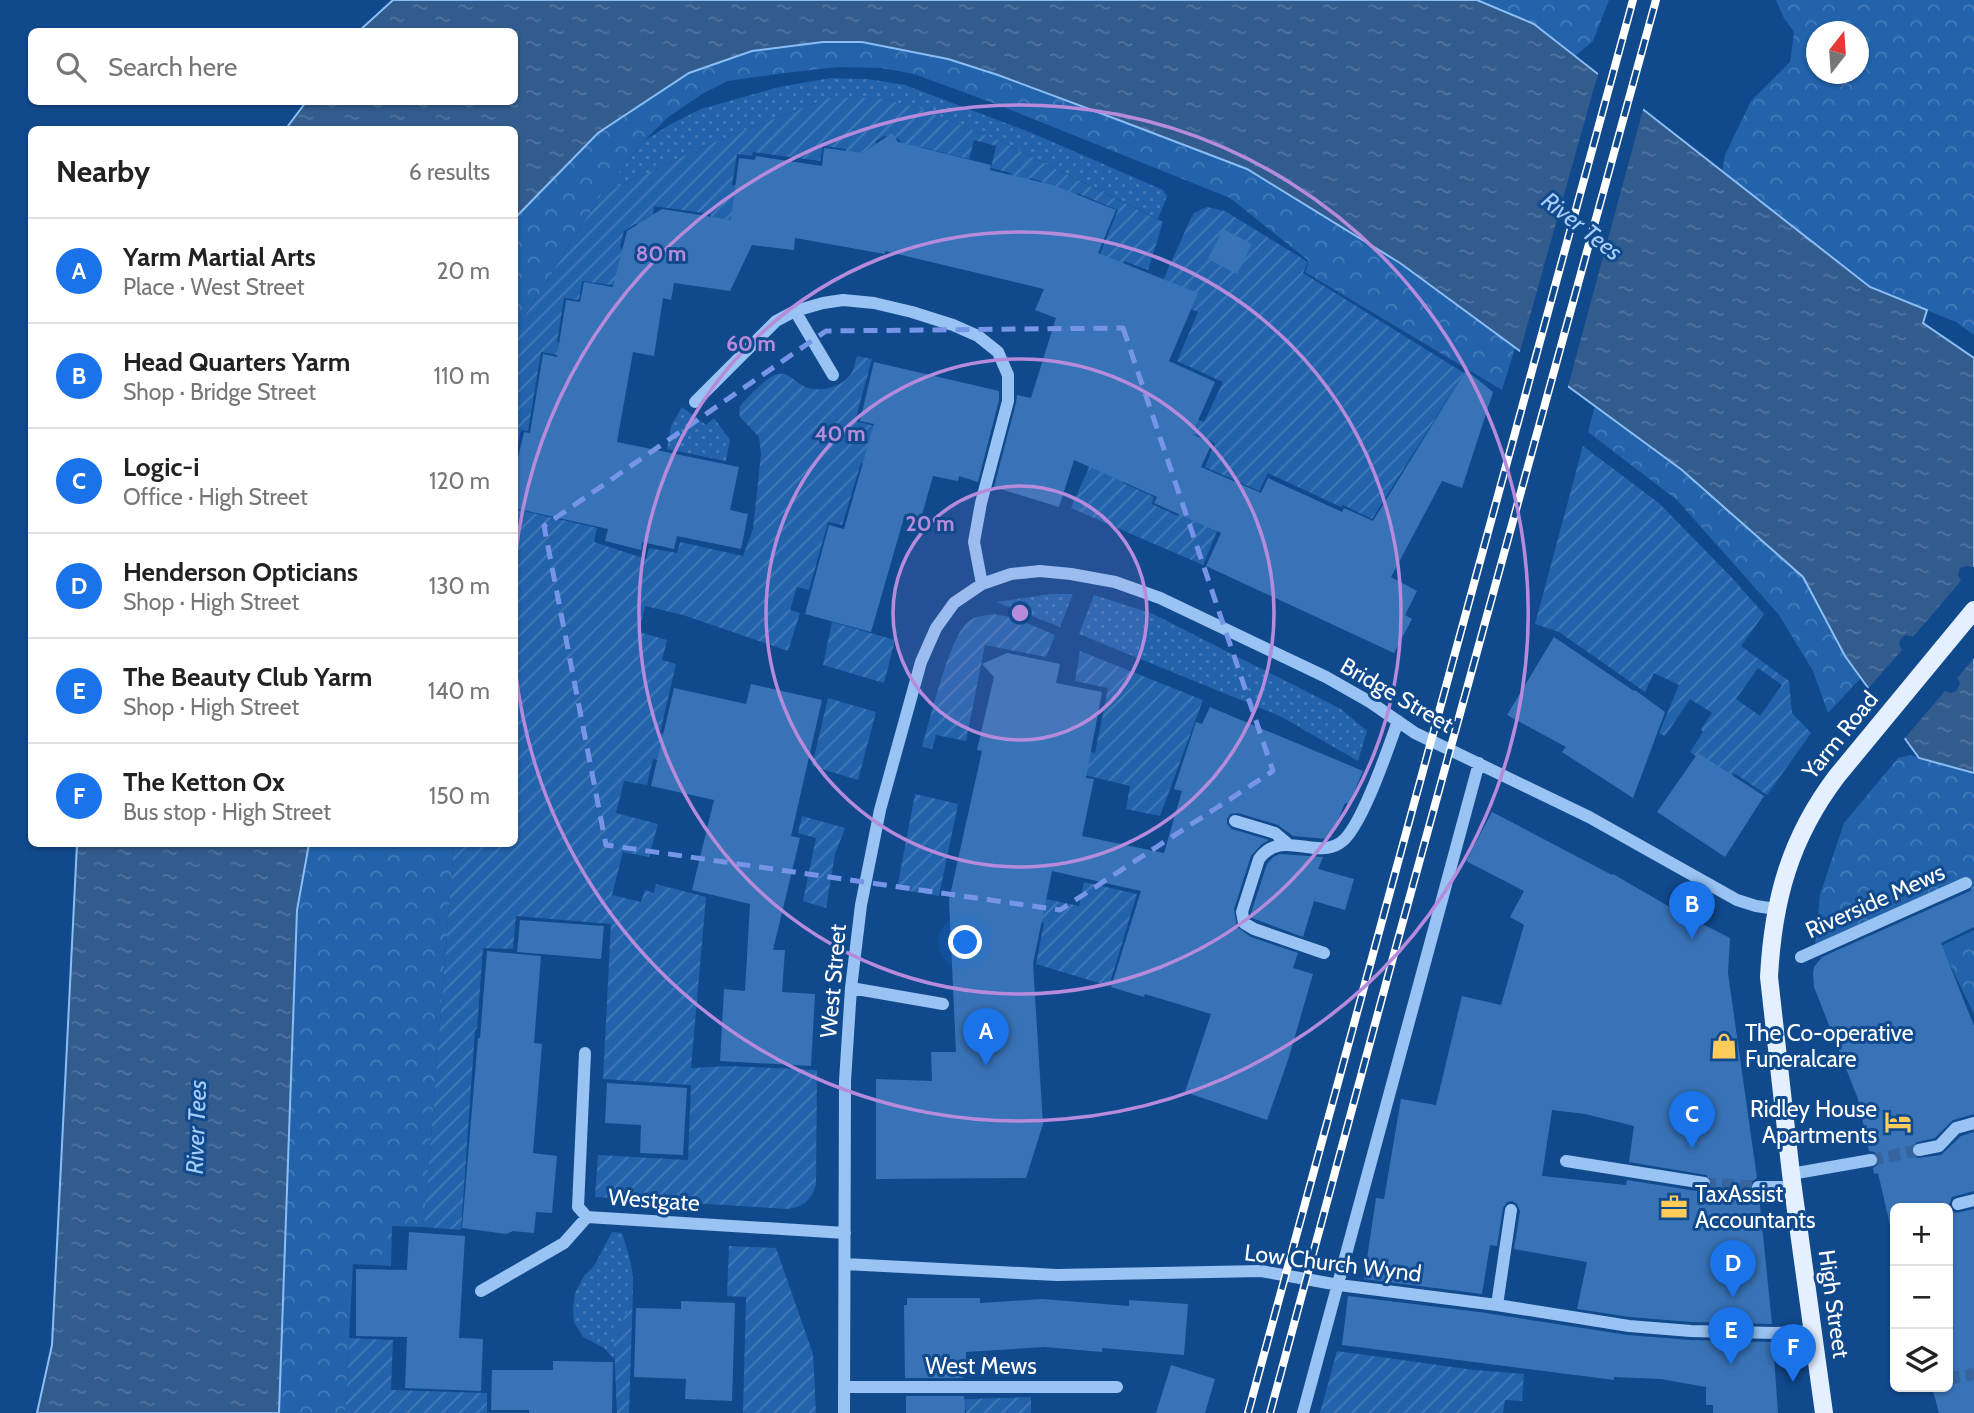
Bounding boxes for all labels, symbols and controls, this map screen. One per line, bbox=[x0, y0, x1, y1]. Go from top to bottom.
north arrow bbox=[1806, 21, 1869, 84]
search box bbox=[28, 28, 518, 105]
icon: search bbox=[52, 48, 90, 86]
text: Search here bbox=[108, 51, 237, 83]
text: Nearby bbox=[56, 153, 150, 190]
text: 6 results bbox=[409, 158, 490, 186]
water label: River Tees bbox=[1536, 186, 1628, 266]
text: Yarm Martial Arts bbox=[123, 241, 316, 273]
text: 80 m bbox=[636, 241, 686, 266]
text: A bbox=[72, 257, 86, 285]
text: 20 m bbox=[437, 257, 490, 285]
text: Place · West Street bbox=[123, 273, 305, 301]
text: 60 m bbox=[726, 331, 776, 356]
text: Head Quarters Yarm bbox=[123, 346, 350, 378]
text: B bbox=[72, 362, 86, 390]
text: 110 m bbox=[434, 362, 490, 390]
text: Shop · Bridge Street bbox=[123, 378, 316, 406]
text: 40 m bbox=[815, 421, 865, 446]
text: Logic-i bbox=[123, 451, 199, 483]
text: C bbox=[72, 467, 86, 495]
text: 120 m bbox=[429, 467, 490, 495]
text: Office · High Street bbox=[123, 483, 308, 511]
text: 20 m bbox=[906, 511, 954, 536]
text: Henderson Opticians bbox=[123, 556, 358, 588]
text: D bbox=[71, 572, 87, 600]
text: 130 m bbox=[429, 572, 490, 600]
text: Shop · High Street bbox=[123, 588, 299, 616]
centre of rings bbox=[1008, 601, 1032, 625]
street label: Bridge Street bbox=[1335, 651, 1459, 739]
text: The Beauty Club Yarm bbox=[123, 661, 372, 693]
text: E bbox=[72, 677, 86, 705]
text: 140 m bbox=[428, 677, 490, 705]
street label: Yarm Road bbox=[1795, 685, 1884, 785]
text: Shop · High Street bbox=[123, 693, 299, 721]
text: The Ketton Ox bbox=[123, 766, 285, 798]
text: F bbox=[73, 782, 85, 810]
text: 150 m bbox=[429, 782, 490, 810]
text: Bus stop · High Street bbox=[123, 798, 331, 826]
street label: Riverside Mews bbox=[1801, 858, 1949, 944]
pin: B bbox=[1669, 881, 1715, 939]
street label: West Street bbox=[814, 923, 852, 1039]
your location bbox=[948, 925, 982, 959]
pin: A bbox=[963, 1008, 1009, 1066]
place label: The Co-operative Funeralcare bbox=[1745, 1019, 1914, 1073]
shop icon: The Co-operative Funeralcare bbox=[1709, 1031, 1739, 1061]
water label: River Tees bbox=[180, 1079, 212, 1175]
pin: C bbox=[1669, 1091, 1715, 1149]
place label: Ridley House Apartments bbox=[1750, 1095, 1877, 1149]
hotel icon: Ridley House Apartments bbox=[1883, 1107, 1913, 1137]
place label: TaxAssist Accountants bbox=[1695, 1180, 1816, 1234]
street label: Westgate bbox=[607, 1183, 701, 1217]
office icon: TaxAssist Accountants bbox=[1659, 1192, 1689, 1222]
map controls bbox=[1890, 1203, 1953, 1392]
button: + bbox=[1890, 1203, 1953, 1266]
street label: Low Church Wynd bbox=[1243, 1238, 1423, 1288]
pin: D bbox=[1710, 1240, 1756, 1298]
street label: High Street bbox=[1813, 1248, 1855, 1360]
button: − bbox=[1890, 1266, 1953, 1329]
pin: E bbox=[1708, 1307, 1754, 1365]
pin: F bbox=[1770, 1324, 1816, 1382]
button: layers bbox=[1890, 1329, 1953, 1392]
street label: West Mews bbox=[925, 1352, 1037, 1380]

